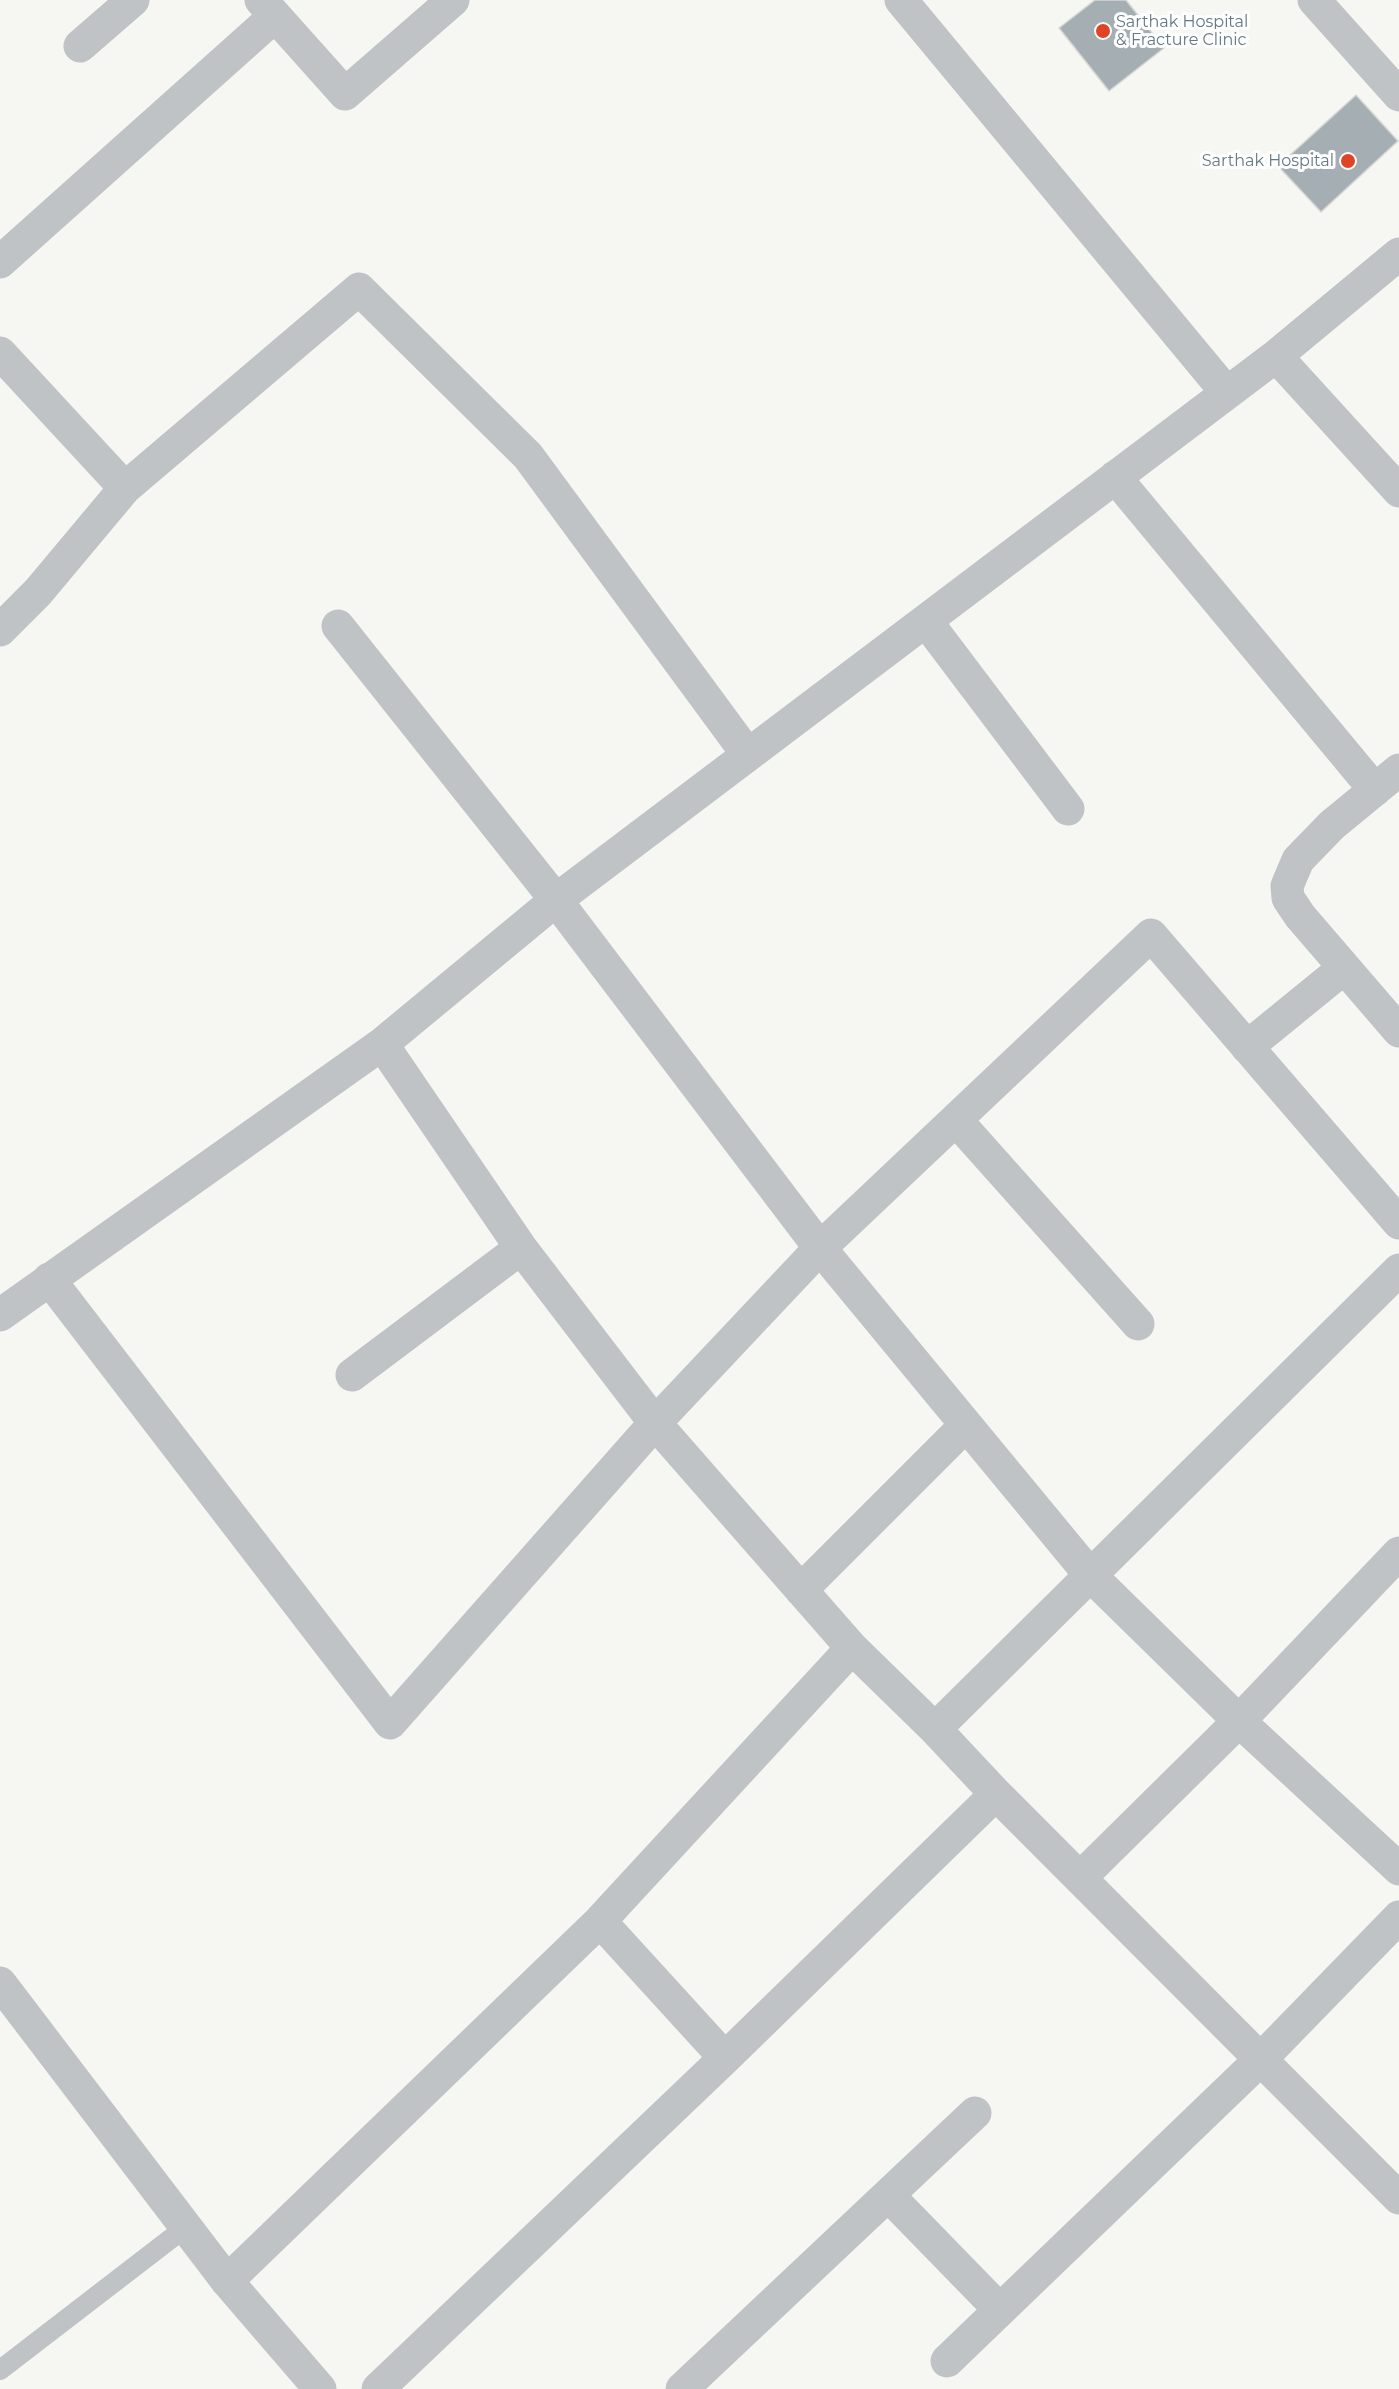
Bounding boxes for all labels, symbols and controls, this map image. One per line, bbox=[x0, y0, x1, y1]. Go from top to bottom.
place label: Sarthak Hospital & Fracture Clinic bbox=[1116, 12, 1248, 50]
marker: Sarthak Hospital & Fracture Clinic bbox=[1094, 22, 1112, 40]
place label: Sarthak Hospital bbox=[1202, 151, 1334, 171]
marker: Sarthak Hospital bbox=[1339, 152, 1357, 170]

